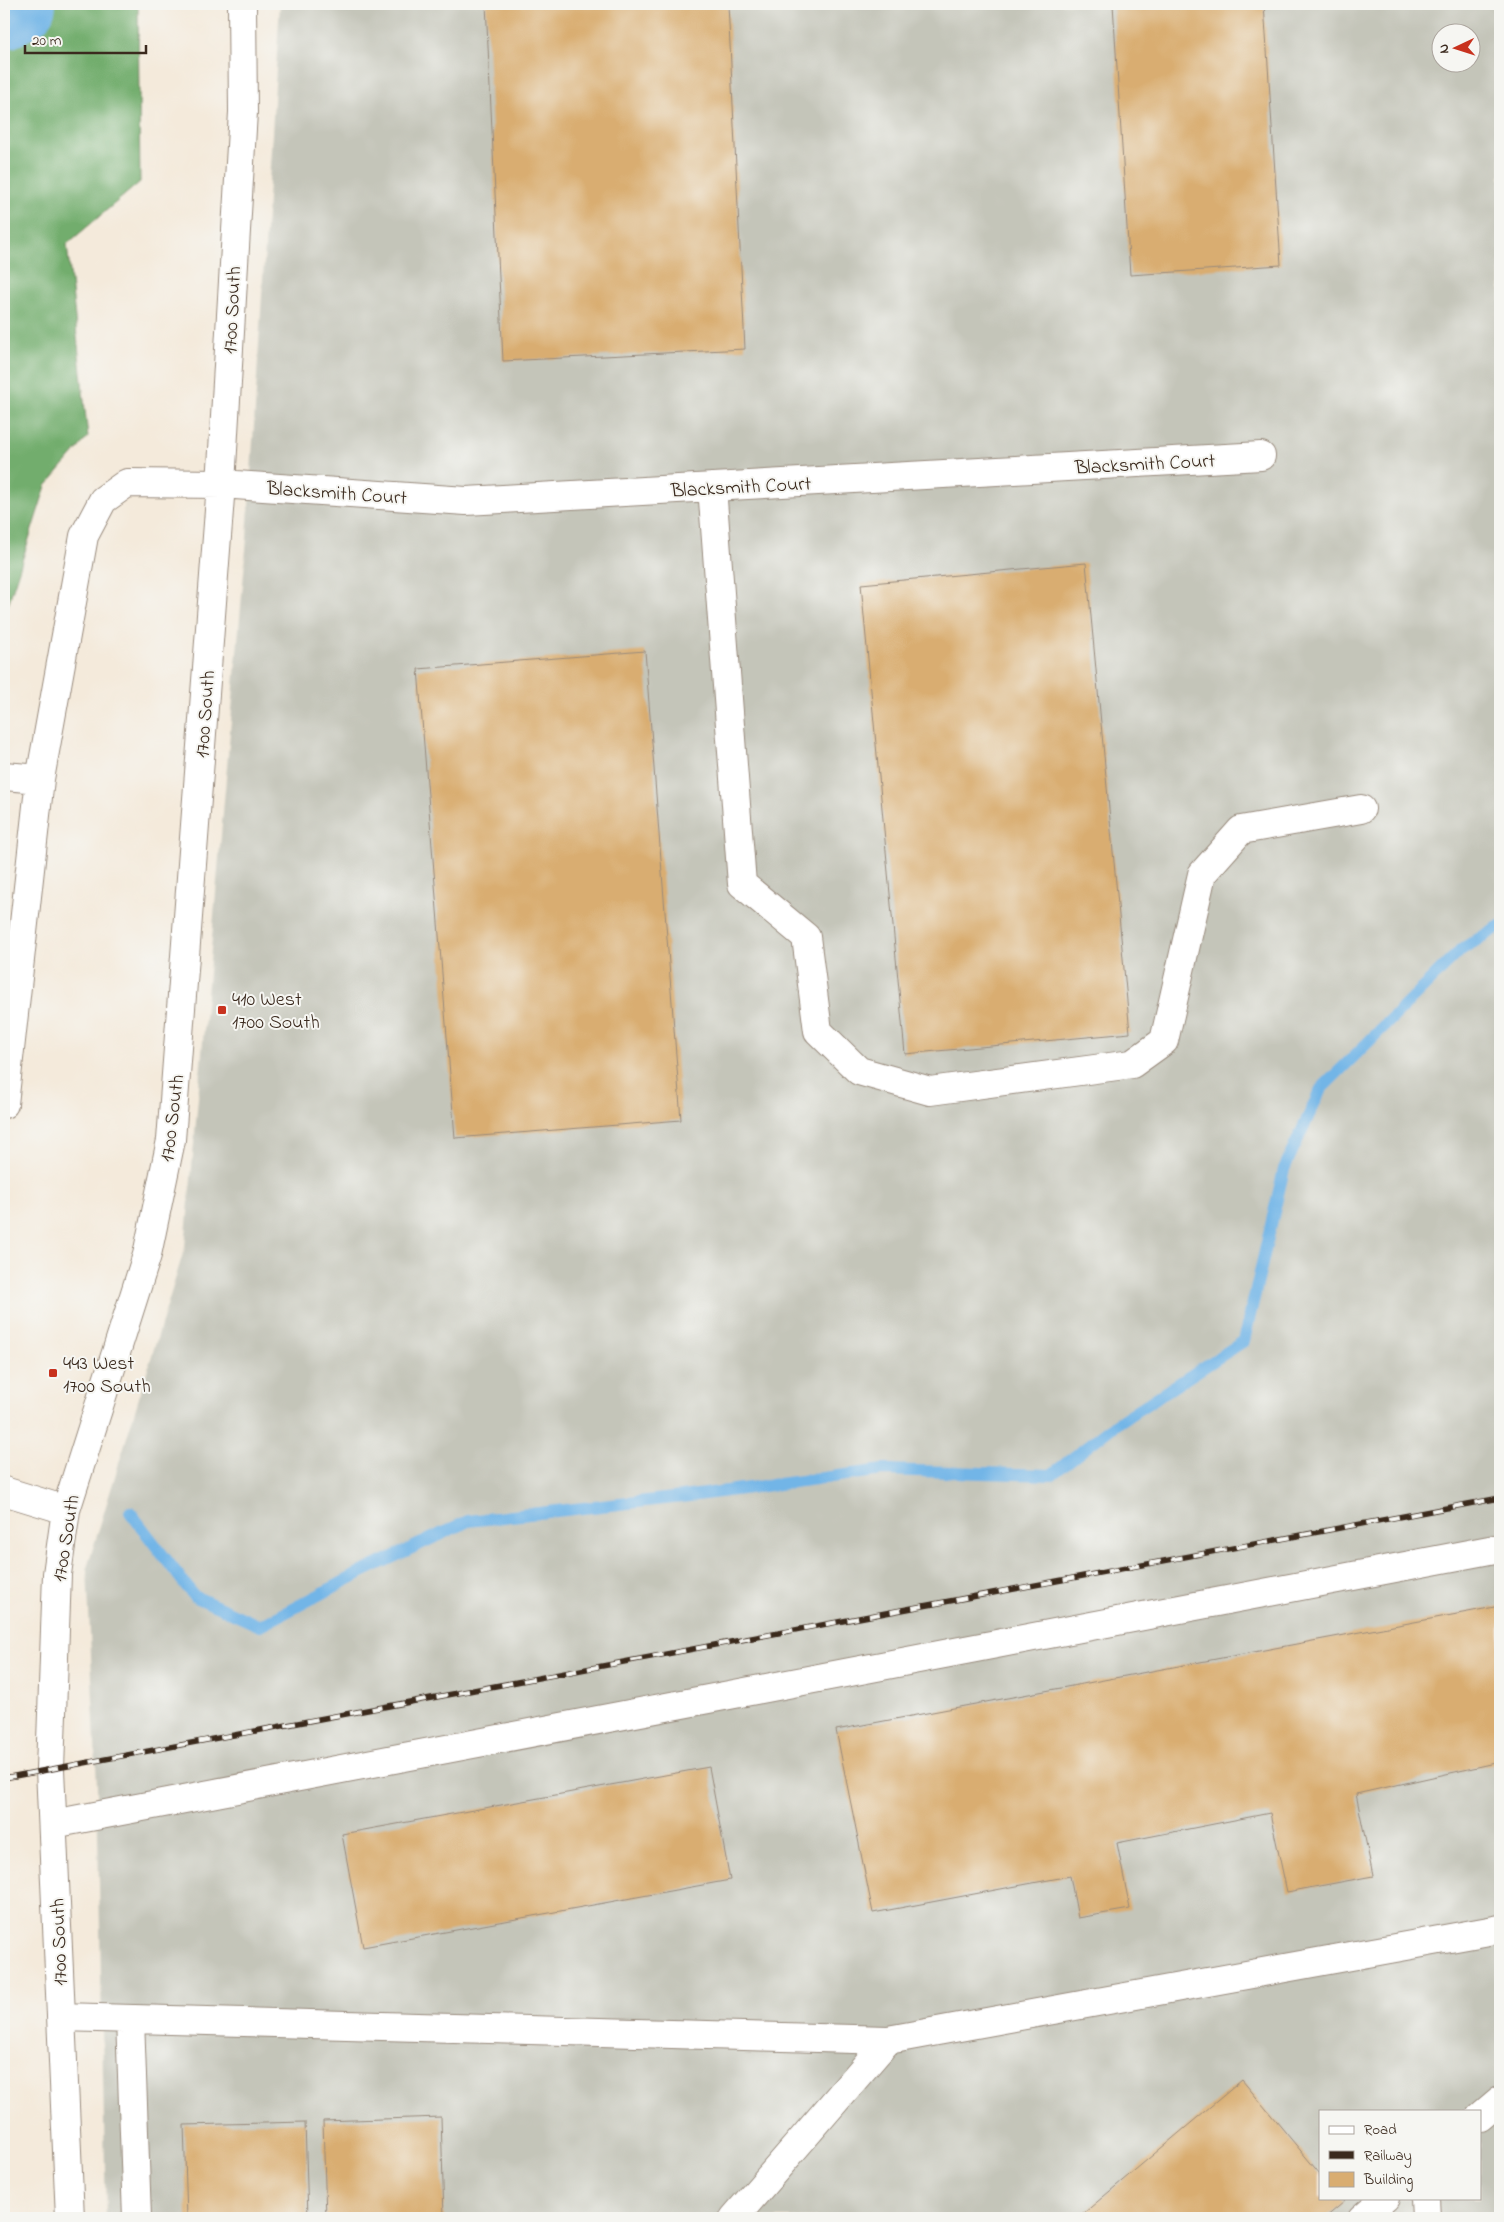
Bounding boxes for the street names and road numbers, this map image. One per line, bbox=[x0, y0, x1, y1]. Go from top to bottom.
street label: 1700 South bbox=[217, 266, 250, 355]
street label: Blacksmith Court bbox=[1073, 447, 1216, 484]
street label: Blacksmith Court bbox=[669, 470, 812, 507]
street label: Blacksmith Court bbox=[265, 475, 408, 514]
street label: 1700 South bbox=[189, 669, 224, 759]
street label: 1700 South bbox=[154, 1073, 193, 1164]
street label: 1700 South bbox=[46, 1493, 89, 1584]
street label: 1700 South bbox=[44, 1898, 77, 1986]

